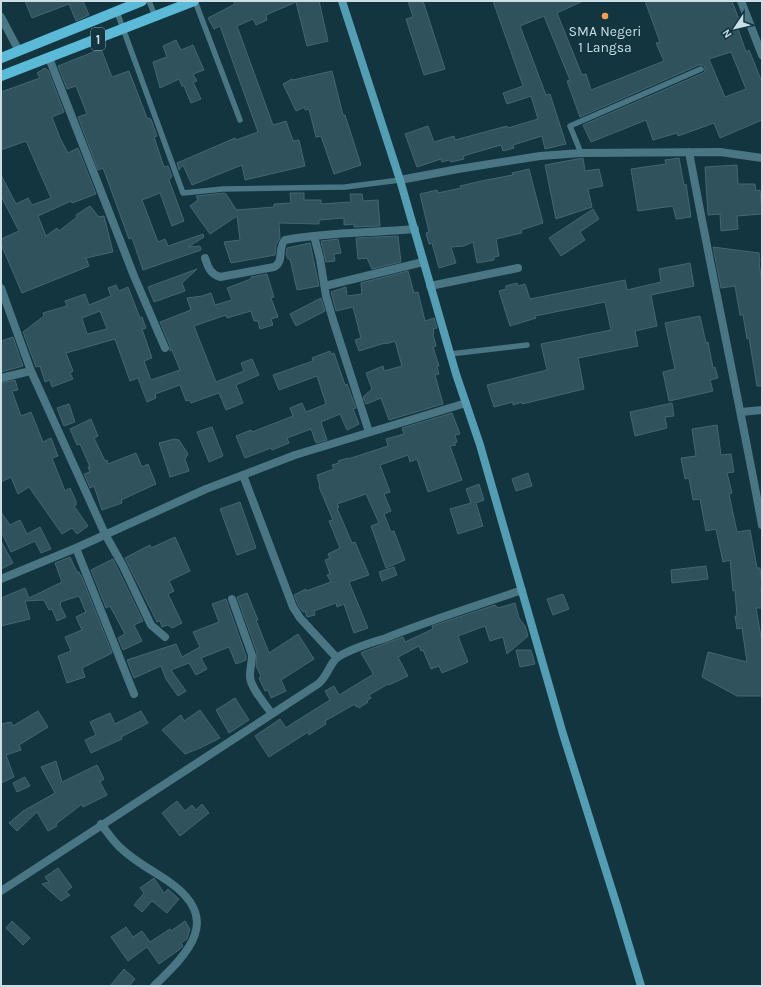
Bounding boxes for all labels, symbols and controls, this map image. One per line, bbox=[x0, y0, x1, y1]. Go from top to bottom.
north arrow bbox=[715, 8, 755, 48]
marker: SMA Negeri 1 Langsa bbox=[600, 11, 610, 21]
place label: SMA Negeri 1 Langsa bbox=[569, 23, 641, 56]
text: N bbox=[720, 26, 735, 40]
road number: 1 bbox=[91, 28, 105, 50]

